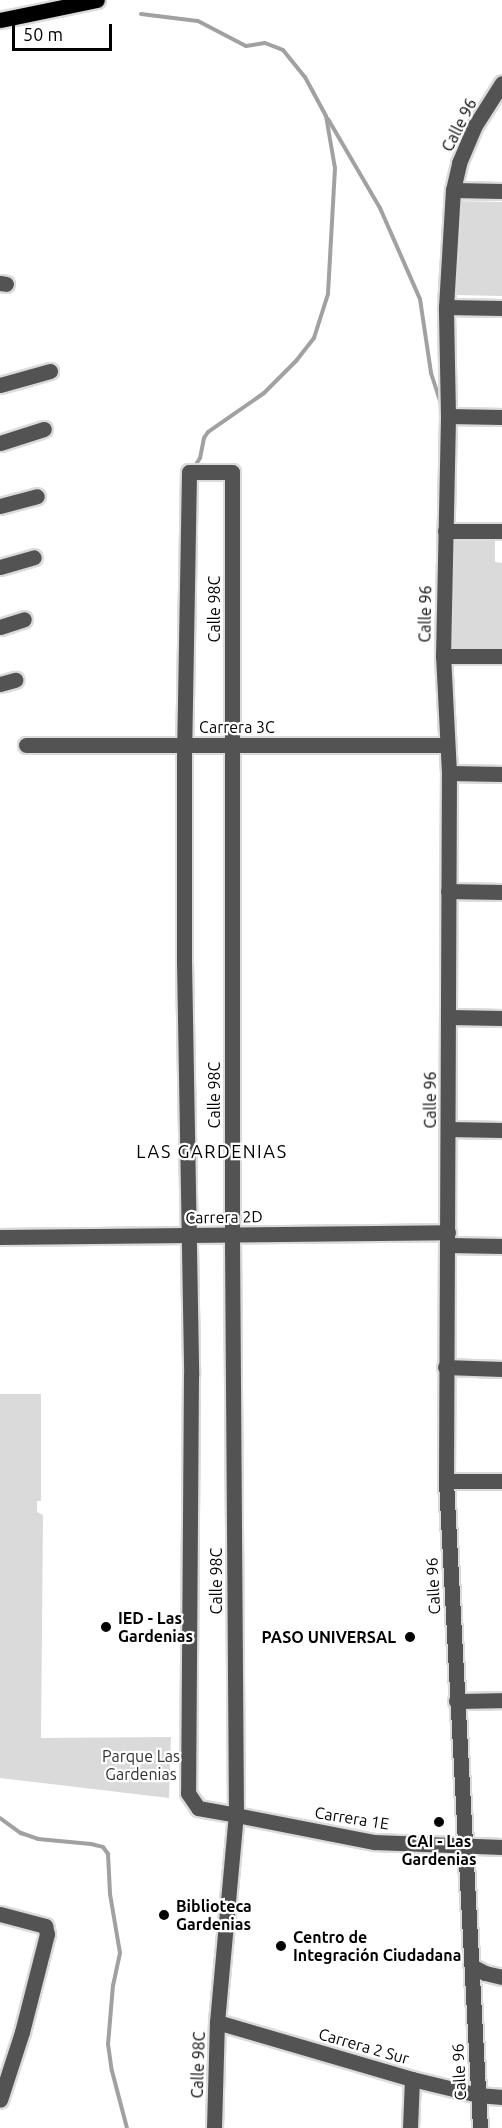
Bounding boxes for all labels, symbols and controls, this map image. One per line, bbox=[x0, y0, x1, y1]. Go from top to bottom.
scale bar bbox=[15, 12, 116, 50]
text: 50 m bbox=[23, 24, 63, 44]
street label: Calle 96 bbox=[438, 95, 480, 155]
street label: Calle 98C bbox=[204, 576, 224, 642]
street label: Calle 96 bbox=[415, 585, 435, 643]
street label: Carrera 3C bbox=[199, 717, 275, 737]
street label: Calle 98C bbox=[204, 1062, 224, 1128]
street label: Calle 96 bbox=[420, 1072, 440, 1128]
district label: LAS GARDENIAS bbox=[136, 1140, 288, 1162]
street label: Carrera 2D bbox=[185, 1207, 263, 1227]
street label: Calle 98C bbox=[206, 1548, 226, 1614]
street label: Calle 96 bbox=[422, 1557, 444, 1615]
place label: IED - Las Gardenias bbox=[118, 1608, 193, 1646]
marker: IED - Las Gardenias bbox=[99, 1620, 113, 1634]
place label: PASO UNIVERSAL bbox=[262, 1627, 396, 1647]
marker: PASO UNIVERSAL bbox=[401, 1628, 419, 1646]
park label: Parque Las Gardenias bbox=[102, 1746, 180, 1784]
street label: Carrera 1E bbox=[313, 1803, 391, 1833]
marker: CAI - Las Gardenias bbox=[432, 1815, 446, 1829]
place label: CAI - Las Gardenias bbox=[401, 1831, 477, 1869]
place label: Biblioteca Gardenias bbox=[176, 1896, 252, 1934]
marker: Biblioteca Gardenias bbox=[157, 1908, 171, 1922]
place label: Centro de Integración Ciudadana bbox=[293, 1927, 461, 1965]
marker: Centro de Integración Ciudadana bbox=[274, 1939, 288, 1953]
street label: Carrera 2 Sur bbox=[317, 2024, 411, 2068]
street label: Calle 98C bbox=[187, 2031, 209, 2099]
street label: Calle 96 bbox=[448, 2043, 470, 2101]

